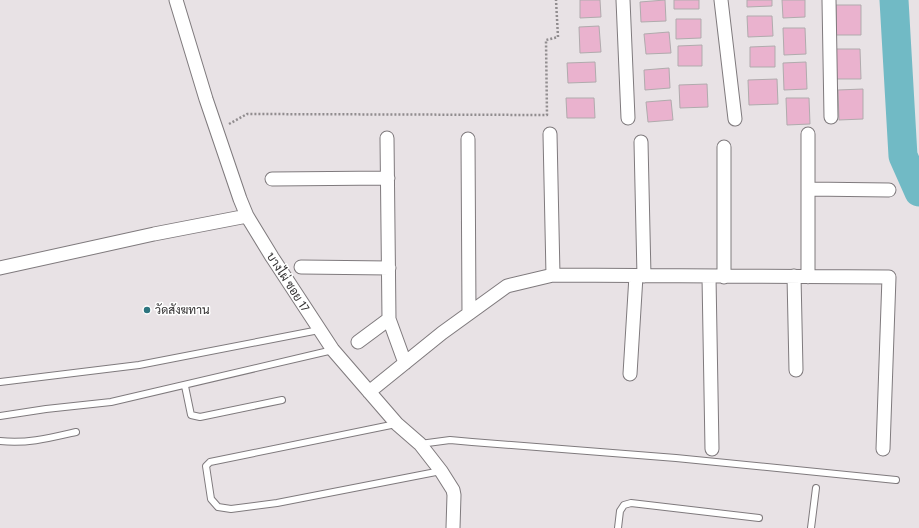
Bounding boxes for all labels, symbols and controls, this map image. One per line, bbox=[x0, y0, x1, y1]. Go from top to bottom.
street label: บางไผ่ ซอย 17 bbox=[264, 249, 313, 314]
place label: วัดสังฆทาน bbox=[155, 303, 210, 317]
marker: วัดสังฆทาน bbox=[142, 305, 152, 315]

